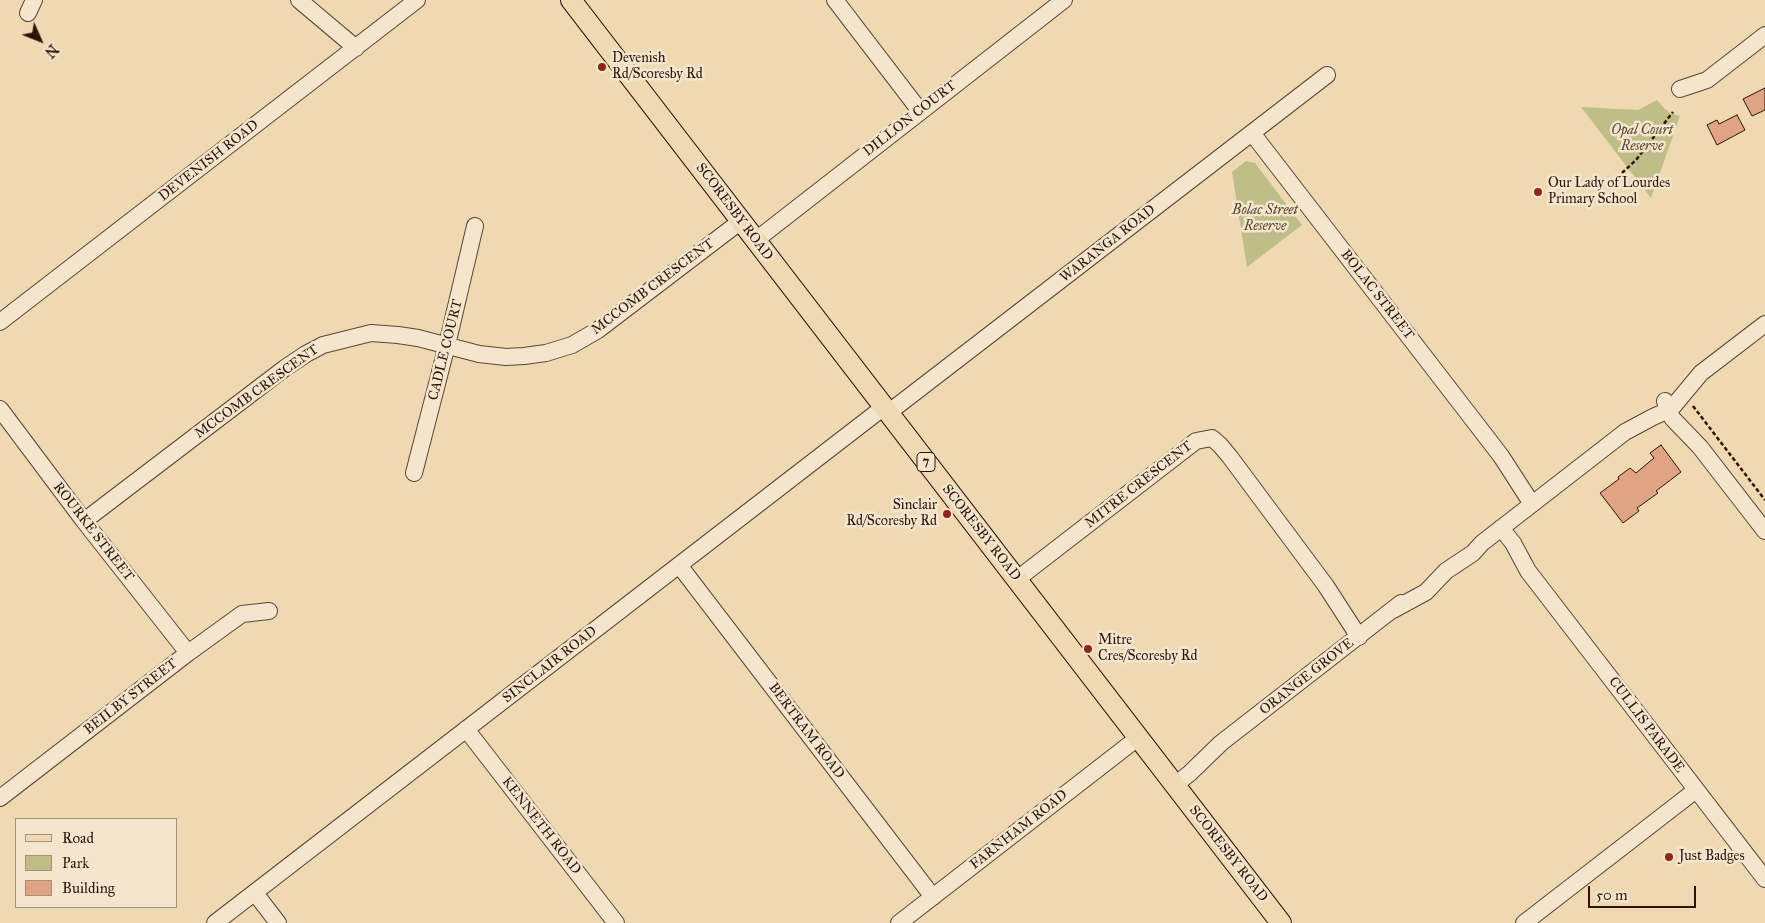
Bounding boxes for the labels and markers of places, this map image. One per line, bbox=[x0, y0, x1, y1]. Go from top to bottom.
place label: Devenish Rd/Scoresby Rd bbox=[612, 51, 703, 84]
marker: Devenish Rd/Scoresby Rd bbox=[596, 61, 608, 73]
place label: Our Lady of Lourdes Primary School bbox=[1548, 176, 1670, 208]
marker: Our Lady of Lourdes Primary School bbox=[1532, 186, 1544, 198]
place label: Sinclair Rd/Scoresby Rd bbox=[846, 498, 937, 530]
marker: Sinclair Rd/Scoresby Rd bbox=[941, 508, 953, 520]
place label: Mitre Cres/Scoresby Rd bbox=[1098, 633, 1198, 666]
marker: Mitre Cres/Scoresby Rd bbox=[1082, 643, 1094, 655]
place label: Just Badges bbox=[1679, 849, 1745, 865]
marker: Just Badges bbox=[1663, 851, 1675, 863]

